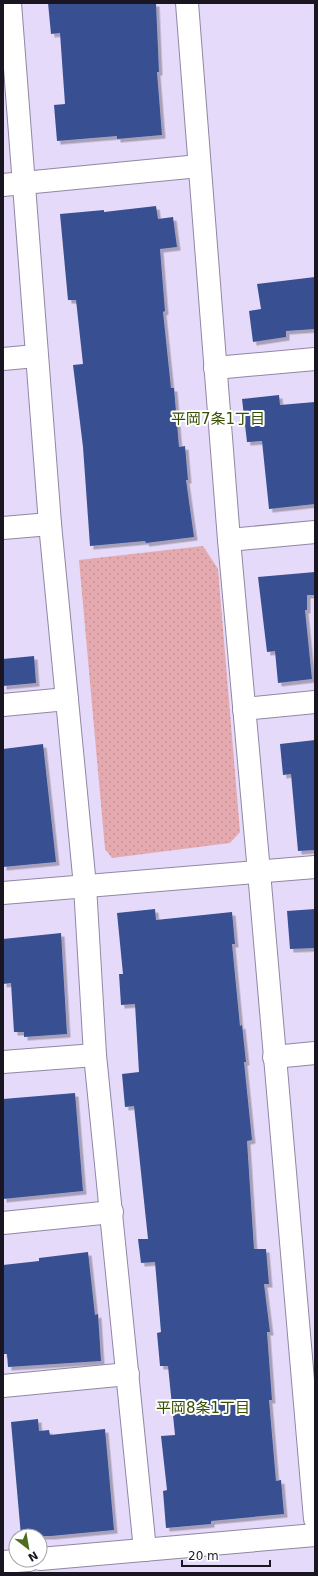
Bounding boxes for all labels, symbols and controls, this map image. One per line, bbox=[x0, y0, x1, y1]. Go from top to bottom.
district label: 平岡7条1丁目 bbox=[171, 410, 265, 428]
district label: 平岡8条1丁目 bbox=[156, 1399, 250, 1417]
north arrow bbox=[8, 1528, 48, 1568]
scale bar bbox=[182, 1542, 270, 1568]
text: N bbox=[26, 1548, 40, 1564]
text: 20 m bbox=[188, 1549, 219, 1563]

